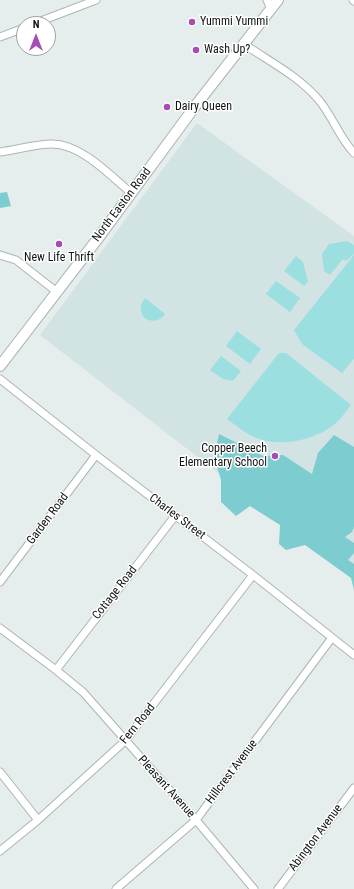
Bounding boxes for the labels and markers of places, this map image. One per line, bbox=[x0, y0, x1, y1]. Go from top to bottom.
place label: Yummi Yummi bbox=[200, 15, 268, 29]
marker: Yummi Yummi bbox=[187, 17, 197, 27]
place label: Wash Up? bbox=[204, 43, 250, 57]
marker: Wash Up? bbox=[191, 45, 201, 55]
place label: Dairy Queen bbox=[175, 100, 232, 114]
marker: Dairy Queen bbox=[162, 102, 172, 112]
marker: New Life Thrift bbox=[54, 239, 64, 249]
place label: New Life Thrift bbox=[24, 251, 94, 265]
place label: Copper Beech Elementary School bbox=[179, 442, 267, 470]
marker: Copper Beech Elementary School bbox=[270, 451, 280, 461]

